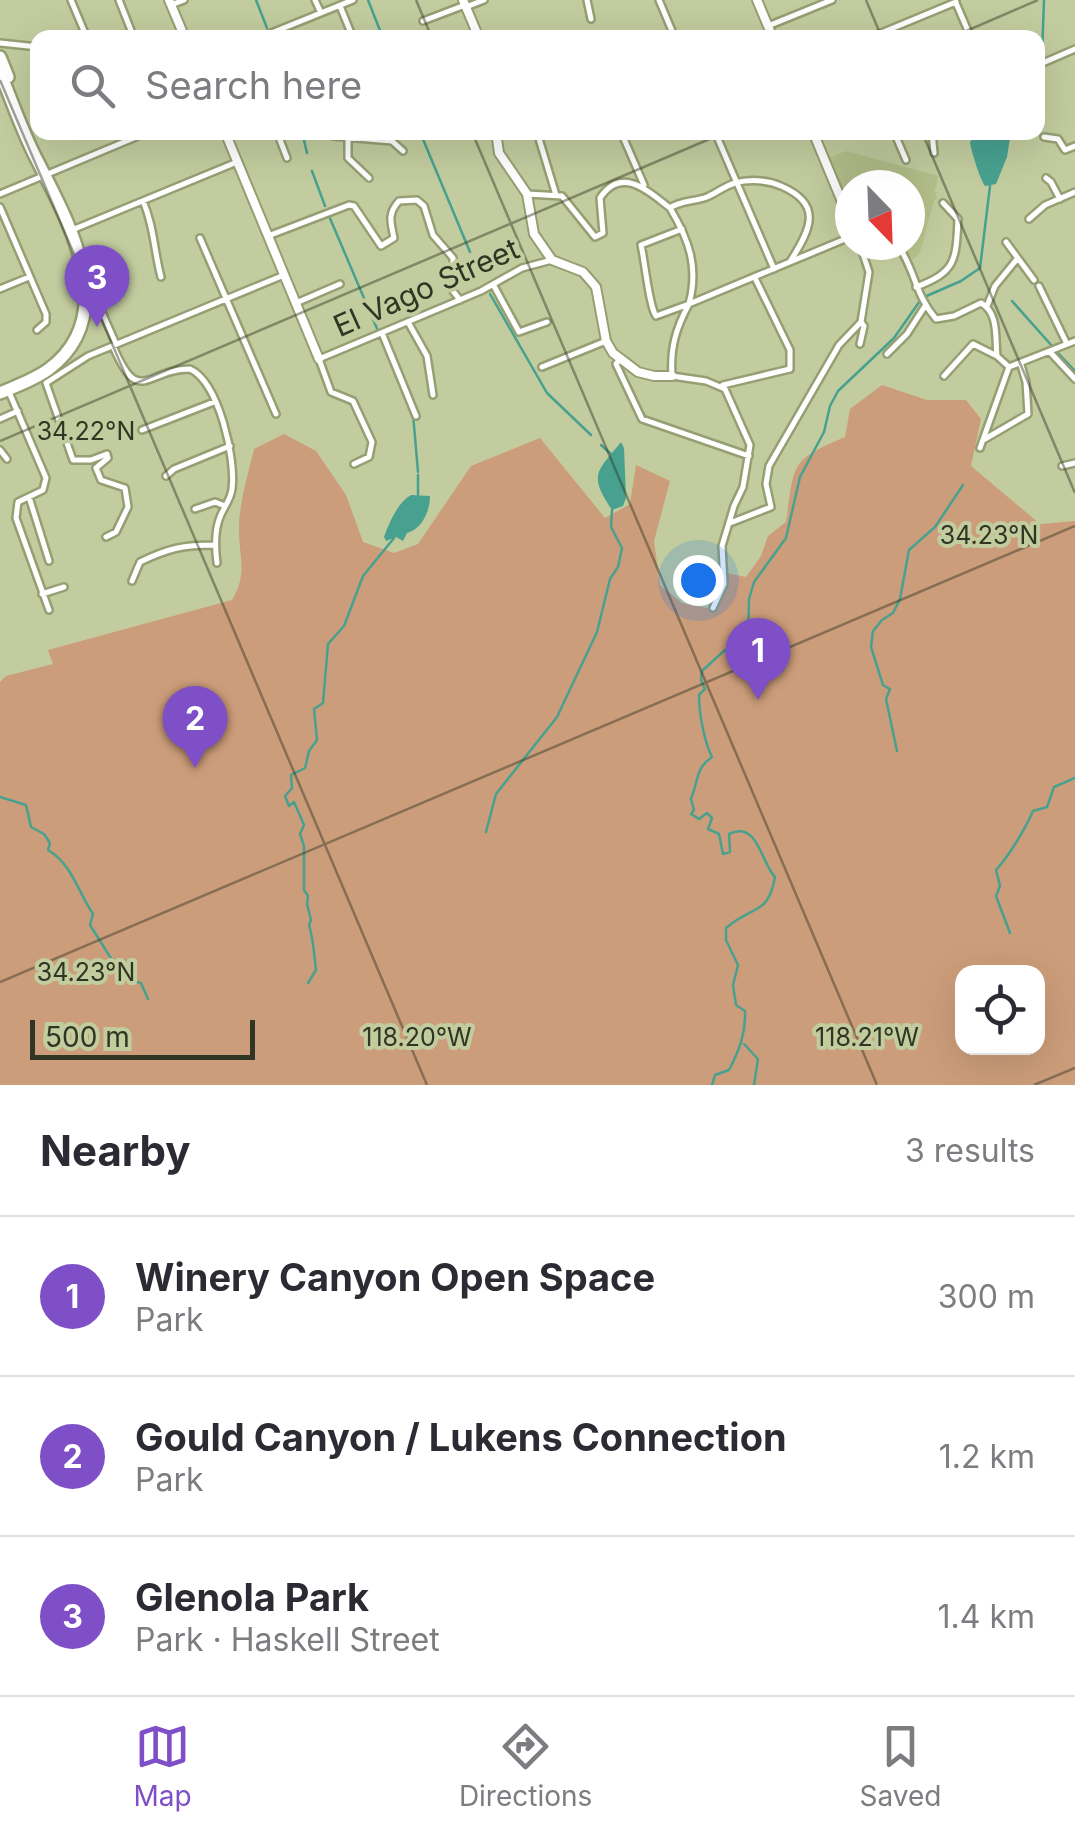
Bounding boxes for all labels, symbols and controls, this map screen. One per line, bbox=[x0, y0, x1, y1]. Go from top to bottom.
search box bbox=[30, 30, 1045, 140]
icon: search bbox=[65, 58, 120, 113]
text: Search here bbox=[145, 62, 362, 108]
north arrow bbox=[835, 170, 925, 260]
street label: El Vago Street bbox=[328, 230, 524, 344]
pin: 3 bbox=[64, 245, 130, 327]
text: 34.22°N bbox=[37, 416, 135, 446]
text: 34.23°N bbox=[940, 520, 1038, 550]
your location bbox=[673, 555, 724, 606]
pin: 1 bbox=[726, 618, 790, 700]
pin: 2 bbox=[162, 686, 228, 768]
text: 34.23°N bbox=[37, 957, 135, 987]
map controls bbox=[955, 965, 1045, 1055]
button: locate bbox=[955, 965, 1045, 1055]
scale bar bbox=[30, 1015, 255, 1060]
text: 500 m bbox=[45, 1020, 130, 1054]
text: 118.20°W bbox=[362, 1022, 472, 1052]
text: 118.21°W bbox=[815, 1022, 919, 1052]
text: Nearby bbox=[40, 1125, 191, 1176]
text: 3 results bbox=[905, 1131, 1035, 1170]
text: Winery Canyon Open Space bbox=[135, 1254, 655, 1300]
text: 1 bbox=[66, 1277, 79, 1316]
text: 300 m bbox=[938, 1277, 1035, 1316]
text: Park bbox=[135, 1300, 204, 1339]
text: Gould Canyon / Lukens Connection bbox=[135, 1414, 787, 1460]
text: 2 bbox=[62, 1437, 83, 1476]
text: 1.2 km bbox=[939, 1437, 1035, 1476]
text: Park bbox=[135, 1460, 204, 1499]
text: Glenola Park bbox=[135, 1574, 369, 1620]
text: 3 bbox=[62, 1597, 83, 1636]
text: 1.4 km bbox=[938, 1597, 1035, 1636]
text: Park · Haskell Street bbox=[135, 1620, 440, 1659]
tab: Map bbox=[134, 1719, 192, 1813]
tab: Directions bbox=[459, 1719, 592, 1813]
tab: Saved bbox=[859, 1719, 941, 1813]

